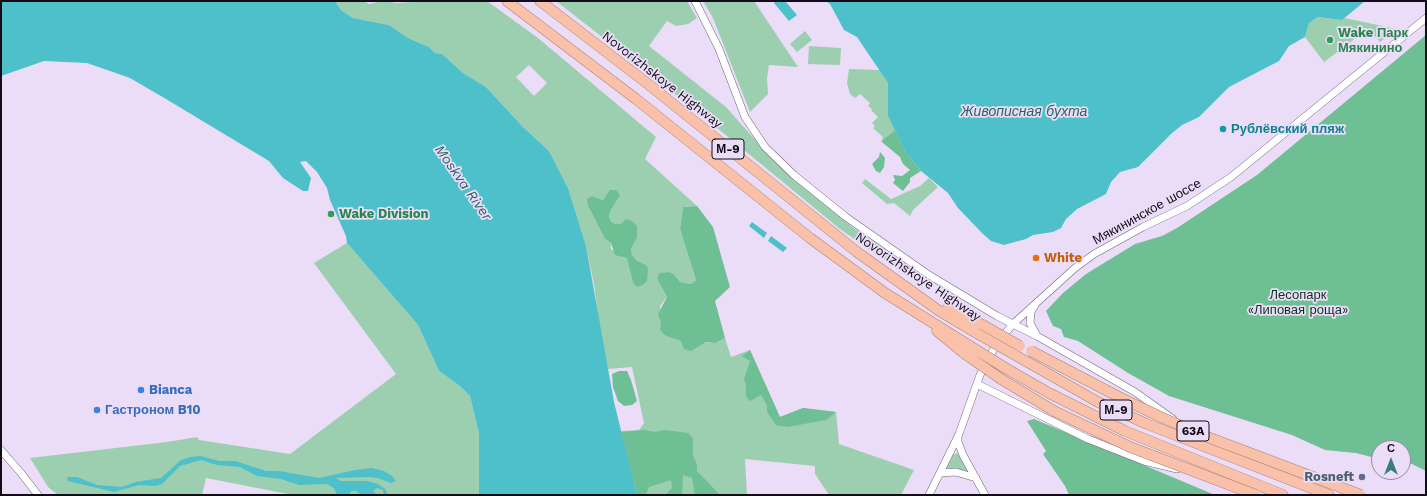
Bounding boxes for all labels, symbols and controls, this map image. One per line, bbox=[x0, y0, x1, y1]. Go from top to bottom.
place label: Wake Парк Мякинино bbox=[1338, 25, 1408, 56]
street label: Novorizhskoye Highway bbox=[599, 28, 725, 132]
marker: Wake Парк Мякинино bbox=[1325, 35, 1335, 45]
water label: Живописная бухта bbox=[961, 104, 1087, 120]
place label: Рублёвский пляж bbox=[1231, 121, 1344, 137]
marker: Рублёвский пляж bbox=[1218, 124, 1228, 134]
road number: М-9 bbox=[712, 139, 744, 159]
water label: Moskva River bbox=[431, 142, 495, 224]
street label: Мякининское шоссе bbox=[1090, 176, 1204, 248]
place label: Wake Division bbox=[339, 206, 429, 222]
marker: Wake Division bbox=[326, 209, 336, 219]
street label: Novorizhskoye Highway bbox=[852, 229, 984, 325]
place label: White bbox=[1044, 250, 1082, 266]
marker: White bbox=[1031, 253, 1041, 263]
park label: Лесопарк «Липовая роща» bbox=[1248, 287, 1348, 318]
place label: Bianca bbox=[149, 382, 192, 398]
marker: Bianca bbox=[136, 385, 146, 395]
road number: М-9 bbox=[1100, 400, 1132, 420]
place label: Гастроном B10 bbox=[105, 402, 201, 418]
marker: Гастроном B10 bbox=[92, 405, 102, 415]
road number: 63A bbox=[1177, 421, 1209, 441]
north arrow bbox=[1371, 440, 1411, 480]
text: С bbox=[1387, 442, 1395, 455]
place label: Rosneft bbox=[1304, 469, 1354, 485]
marker: Rosneft bbox=[1357, 472, 1367, 482]

